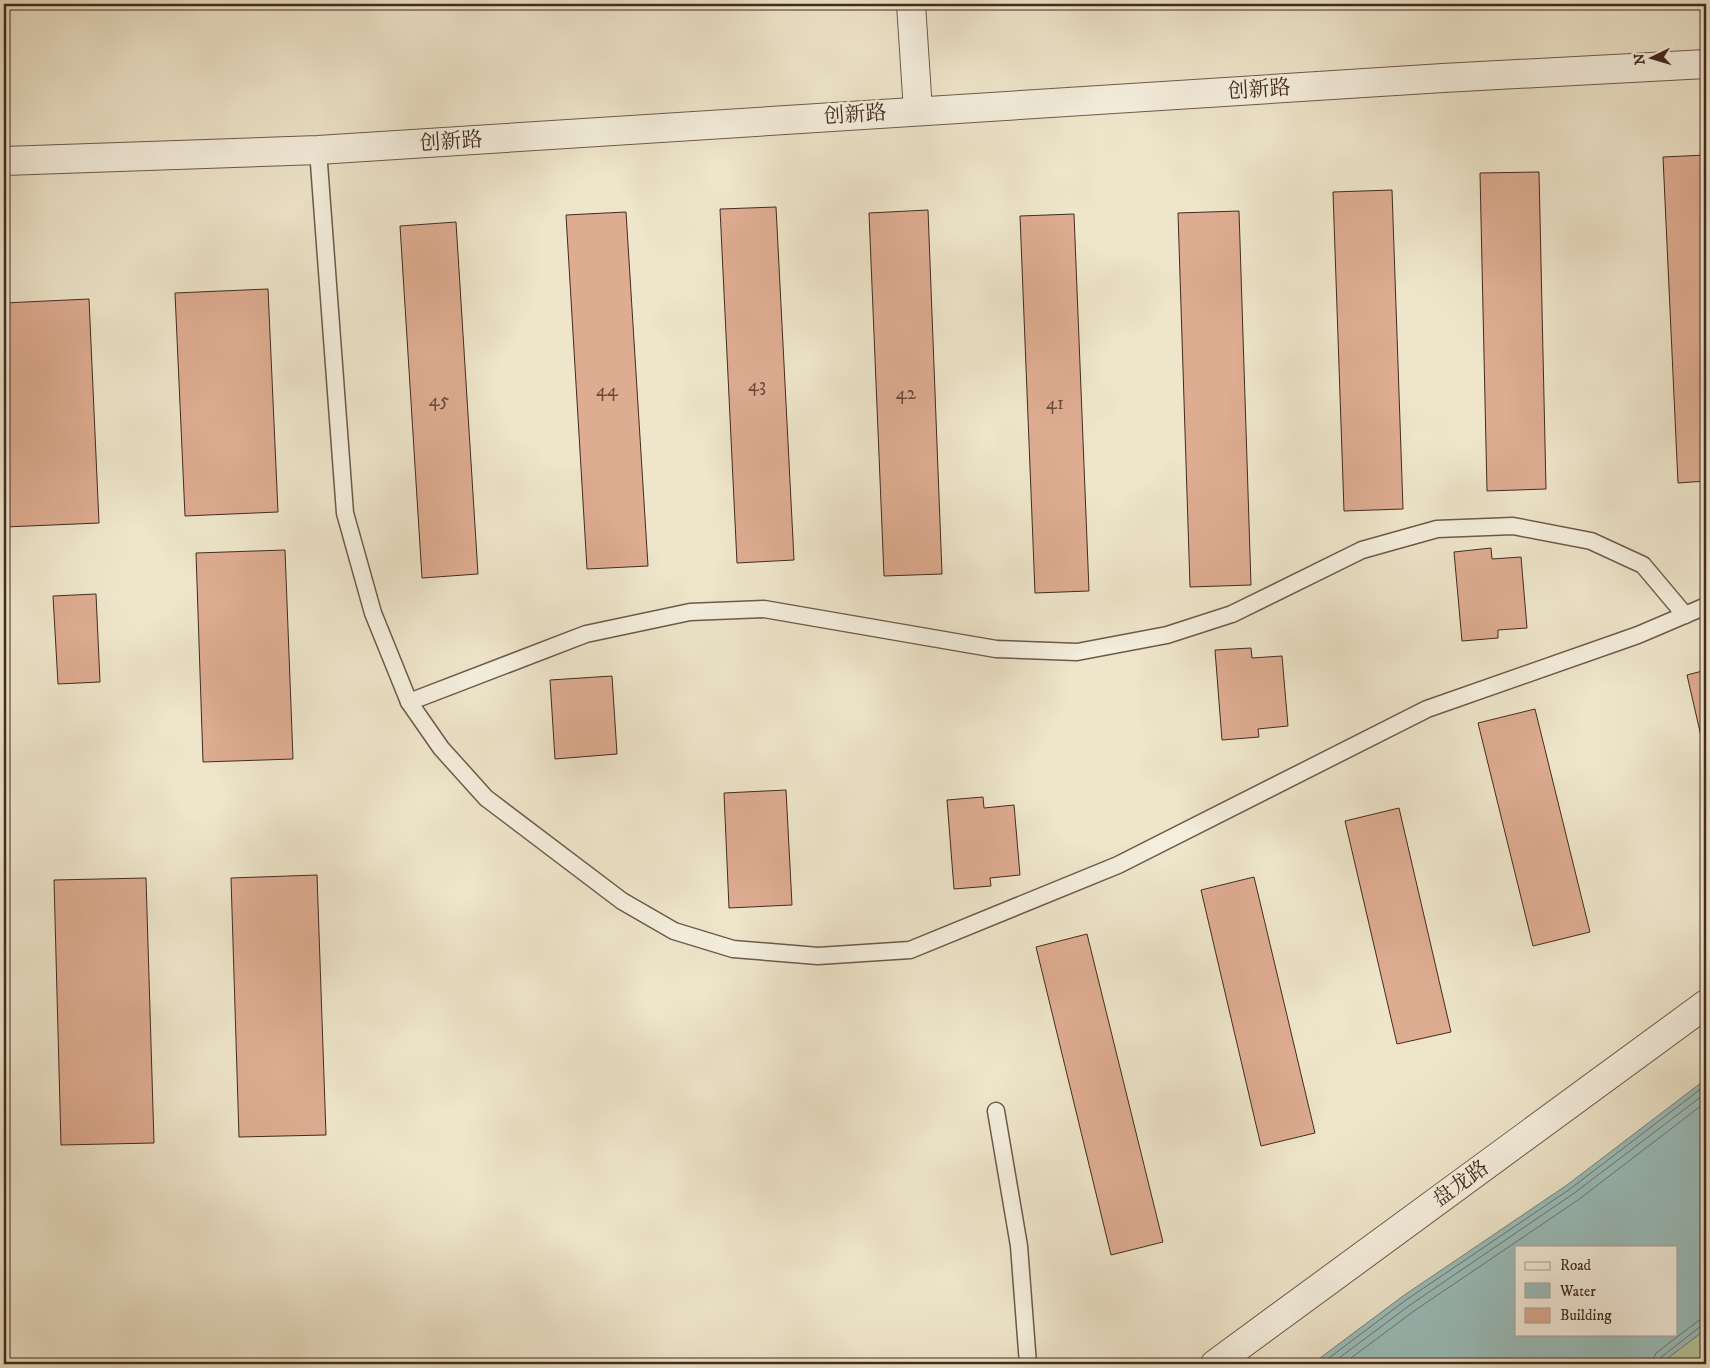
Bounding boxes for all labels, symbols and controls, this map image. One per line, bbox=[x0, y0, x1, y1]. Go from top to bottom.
north arrow bbox=[1628, 32, 1678, 82]
text: N bbox=[1631, 52, 1650, 66]
street label: 创新路 bbox=[1227, 75, 1291, 105]
street label: 创新路 bbox=[823, 100, 887, 130]
street label: 创新路 bbox=[419, 127, 483, 157]
house number: 43 bbox=[748, 374, 766, 397]
house number: 44 bbox=[596, 379, 619, 402]
house number: 42 bbox=[896, 382, 917, 405]
house number: 45 bbox=[429, 389, 450, 412]
house number: 41 bbox=[1046, 392, 1064, 415]
street label: 盘龙路 bbox=[1428, 1155, 1494, 1213]
legend bbox=[1515, 1246, 1678, 1336]
text: Road bbox=[1560, 1256, 1592, 1275]
text: Water bbox=[1559, 1282, 1596, 1301]
text: Building bbox=[1560, 1306, 1612, 1325]

